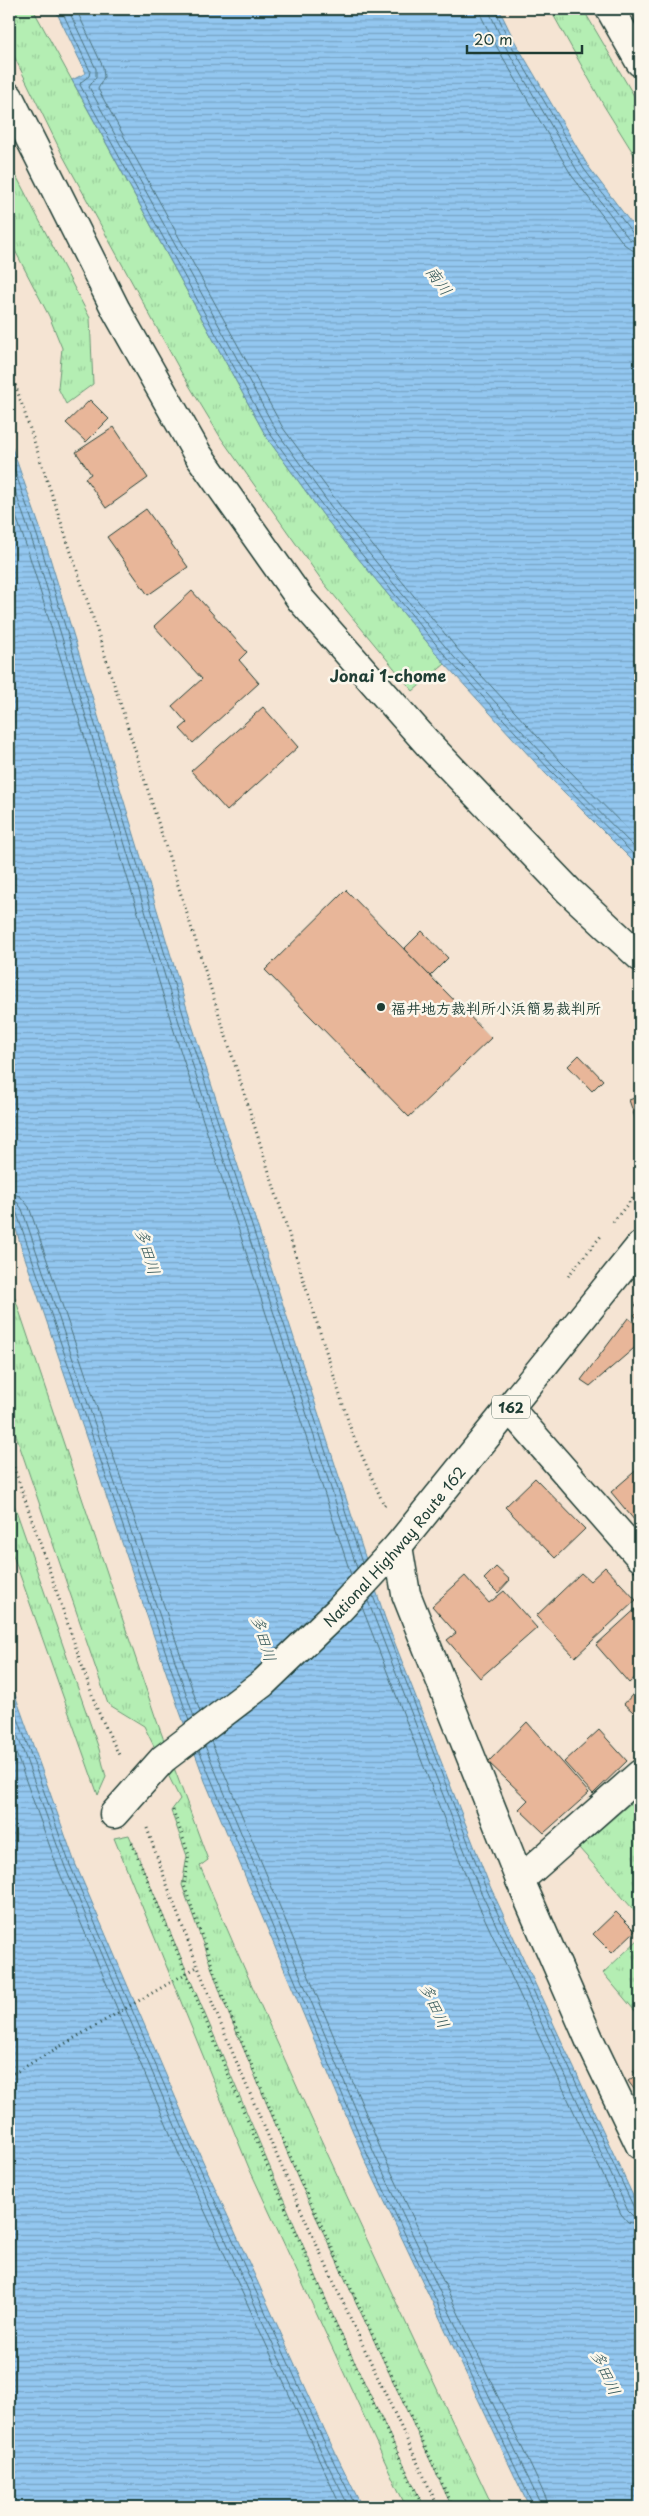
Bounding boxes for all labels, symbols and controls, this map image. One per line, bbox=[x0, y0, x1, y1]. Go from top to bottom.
scale bar bbox=[467, 22, 582, 54]
text: 20 m bbox=[474, 27, 513, 50]
water label: 南川 bbox=[421, 260, 459, 300]
district label: Jonai 1-chome bbox=[330, 663, 446, 687]
place label: 福井地方裁判所小浜簡易裁判所 bbox=[391, 996, 601, 1019]
marker: 福井地方裁判所小浜簡易裁判所 bbox=[375, 1001, 387, 1013]
water label: 多田川 bbox=[131, 1225, 167, 1277]
road number: 162 bbox=[492, 1395, 530, 1418]
street label: National Highway Route 162 bbox=[317, 1460, 470, 1632]
water label: 多田川 bbox=[247, 1612, 283, 1664]
water label: 多田川 bbox=[415, 1978, 457, 2032]
water label: 多田川 bbox=[586, 2345, 628, 2399]

